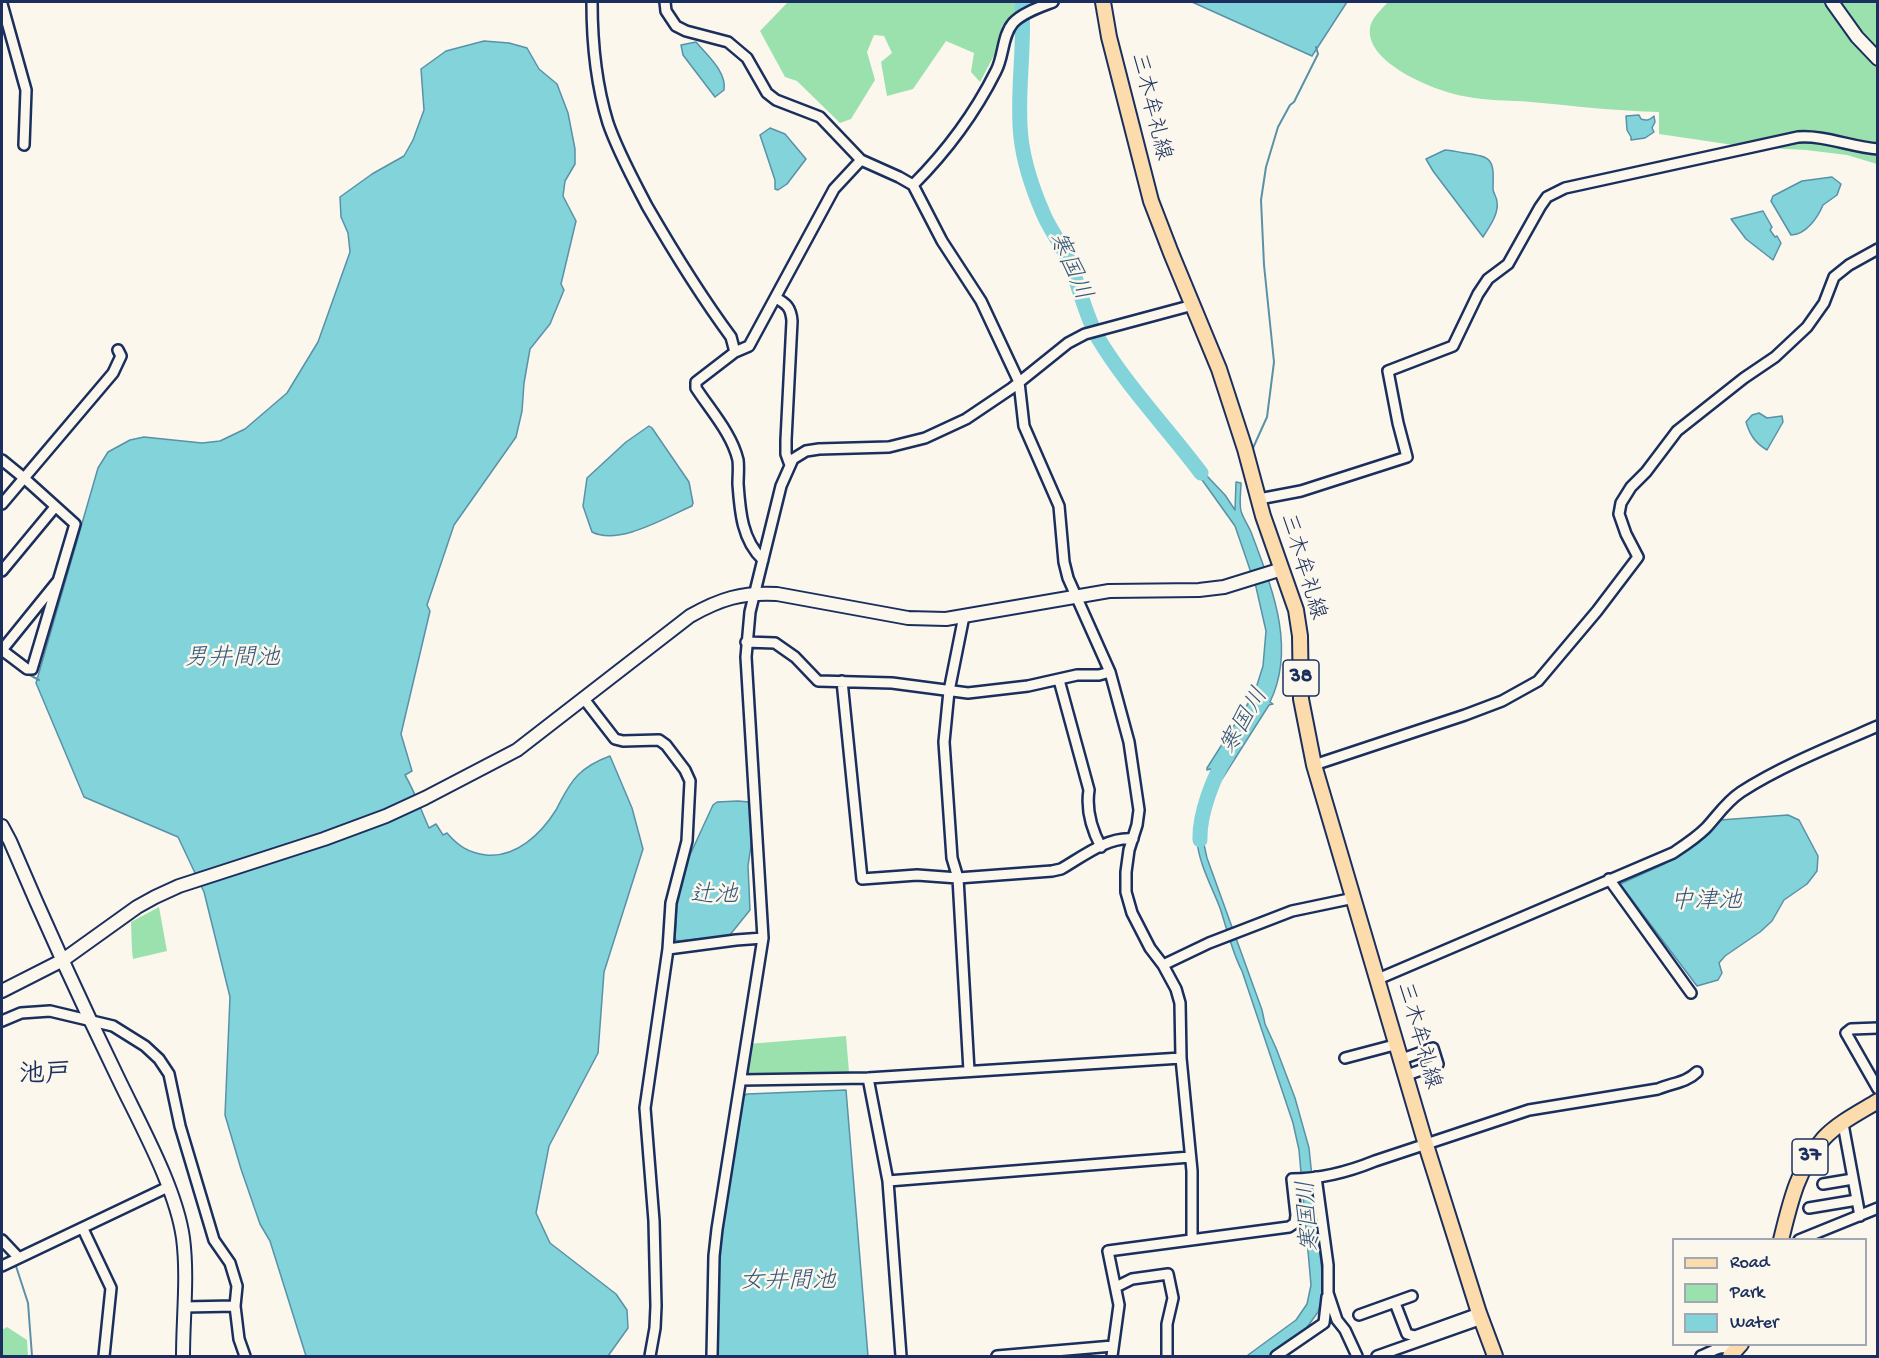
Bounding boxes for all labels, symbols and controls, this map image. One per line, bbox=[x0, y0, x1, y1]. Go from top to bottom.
street label: 三木牟礼線 bbox=[1123, 50, 1175, 164]
water label: 寒国川 bbox=[1040, 228, 1096, 306]
street label: 三木牟礼線 bbox=[1272, 511, 1330, 623]
water label: 男井間池 bbox=[184, 646, 280, 674]
road number: 38 bbox=[1283, 660, 1319, 696]
water label: 寒国川 bbox=[1216, 684, 1276, 760]
water label: 辻池 bbox=[690, 883, 738, 911]
water label: 中津池 bbox=[1670, 889, 1742, 917]
street label: 三木牟礼線 bbox=[1389, 979, 1445, 1093]
district label: 池戸 bbox=[19, 1061, 71, 1093]
road number: 37 bbox=[1792, 1139, 1828, 1175]
water label: 寒国川 bbox=[1294, 1179, 1328, 1253]
legend bbox=[1672, 1238, 1867, 1346]
text: Road bbox=[1730, 1253, 1769, 1274]
water label: 女井間池 bbox=[740, 1269, 836, 1297]
text: Park bbox=[1730, 1283, 1764, 1304]
text: Water bbox=[1730, 1313, 1778, 1334]

